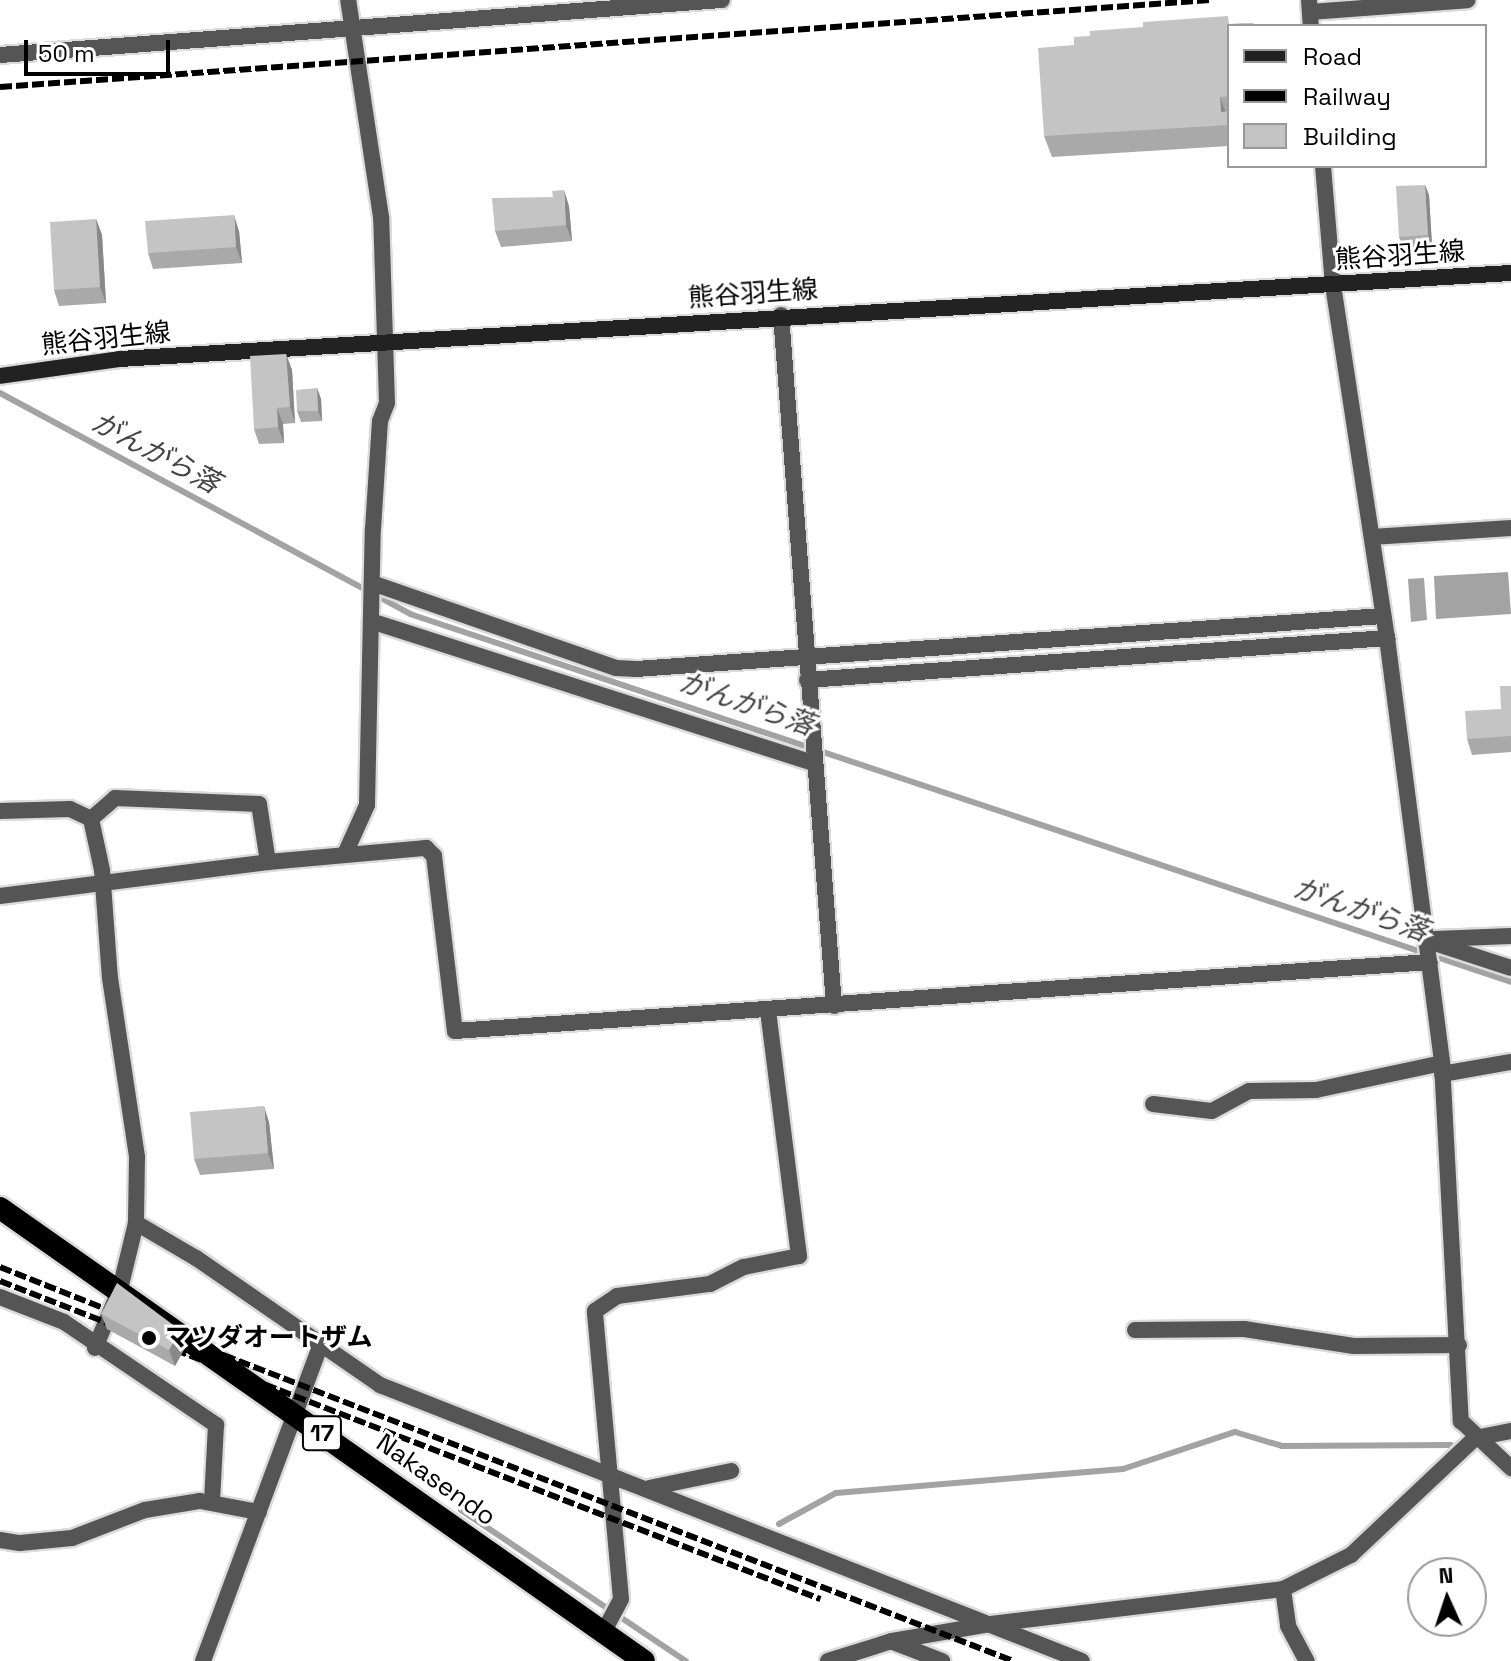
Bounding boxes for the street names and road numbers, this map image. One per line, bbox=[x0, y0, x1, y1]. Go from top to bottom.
street label: 熊谷羽生線 bbox=[1334, 236, 1466, 276]
street label: 熊谷羽生線 bbox=[687, 274, 819, 314]
street label: 熊谷羽生線 bbox=[40, 317, 172, 361]
road number: 17 bbox=[300, 1413, 344, 1453]
street label: Nakasendo bbox=[370, 1427, 502, 1533]

